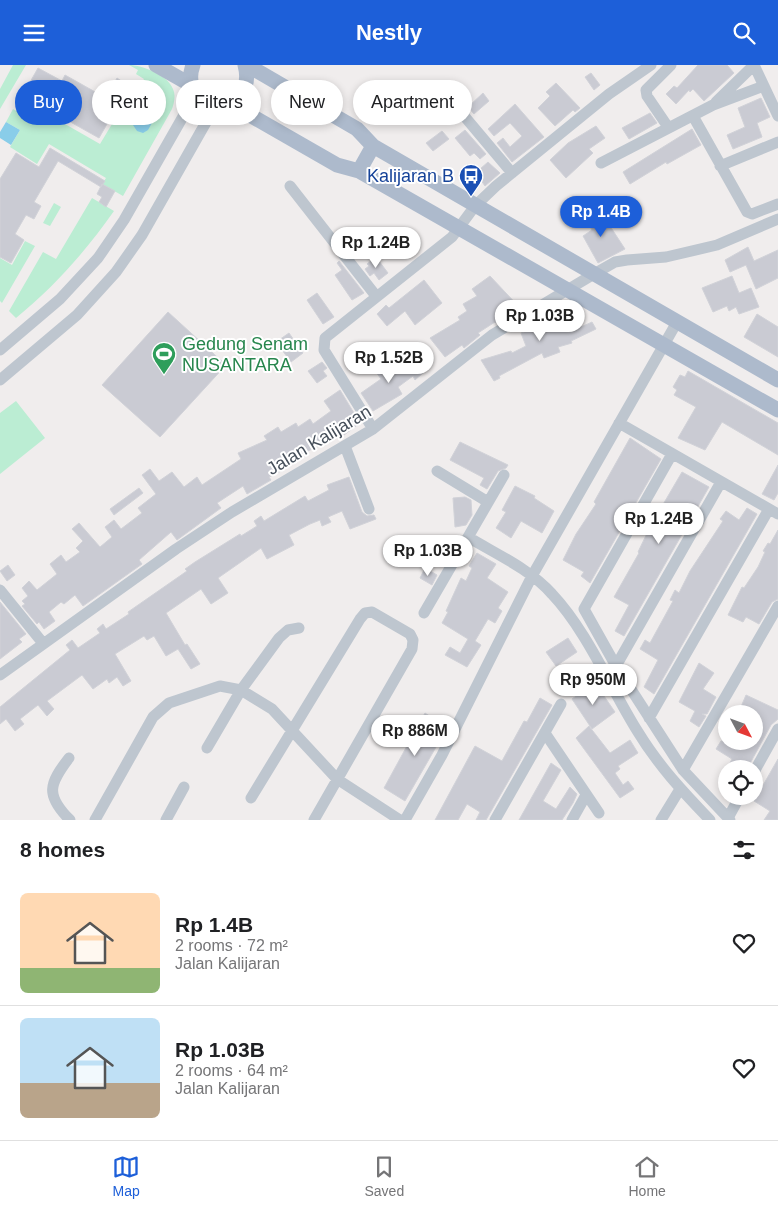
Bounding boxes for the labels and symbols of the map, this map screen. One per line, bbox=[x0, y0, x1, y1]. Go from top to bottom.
bus stop icon: Kalijaran B bbox=[458, 163, 484, 197]
place label: Kalijaran B bbox=[367, 166, 454, 186]
pin: Rp 1.4B bbox=[555, 195, 647, 238]
pin: Rp 1.24B bbox=[324, 227, 428, 269]
pin: Rp 1.03B bbox=[488, 299, 592, 342]
place label: Gedung Senam NUSANTARA bbox=[182, 334, 308, 375]
sports icon: Gedung Senam NUSANTARA bbox=[151, 341, 177, 375]
pin: Rp 1.52B bbox=[337, 341, 441, 384]
street label: Jalan Kalijaran bbox=[263, 401, 375, 479]
pin: Rp 1.24B bbox=[607, 503, 711, 545]
pin: Rp 1.03B bbox=[376, 535, 480, 577]
pin: Rp 950M bbox=[547, 663, 639, 706]
north arrow bbox=[718, 705, 762, 750]
pin: Rp 886M bbox=[369, 715, 461, 757]

